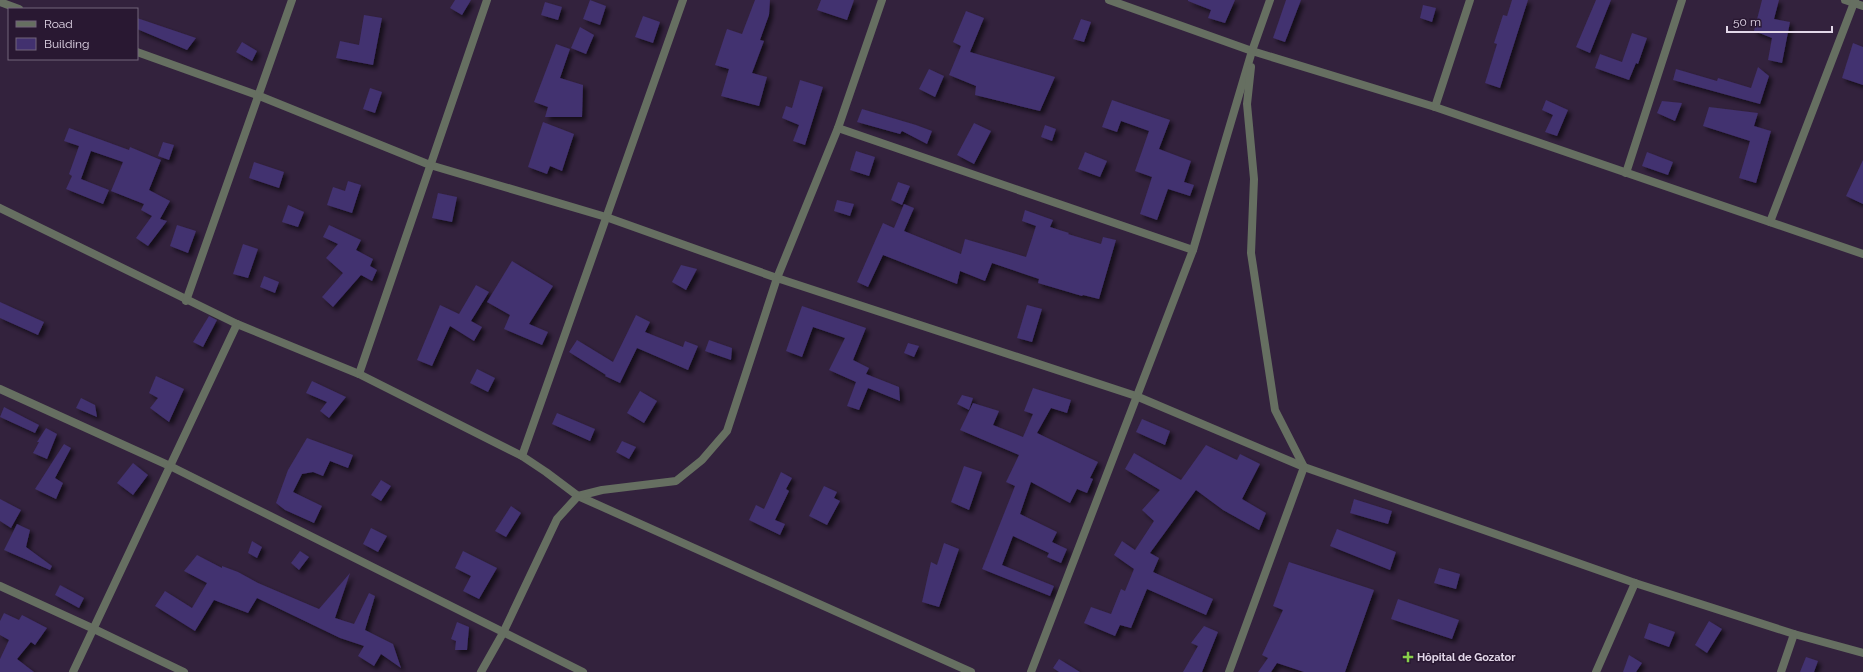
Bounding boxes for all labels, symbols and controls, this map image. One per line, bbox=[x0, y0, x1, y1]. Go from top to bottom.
legend bbox=[8, 8, 138, 60]
scale bar bbox=[1727, 8, 1832, 34]
text: 50 m bbox=[1733, 15, 1761, 29]
text: Road bbox=[44, 17, 73, 31]
text: Building bbox=[44, 37, 90, 51]
marker: Hôpital de Gozator bbox=[1402, 651, 1414, 663]
place label: Hôpital de Gozator bbox=[1417, 651, 1516, 664]

